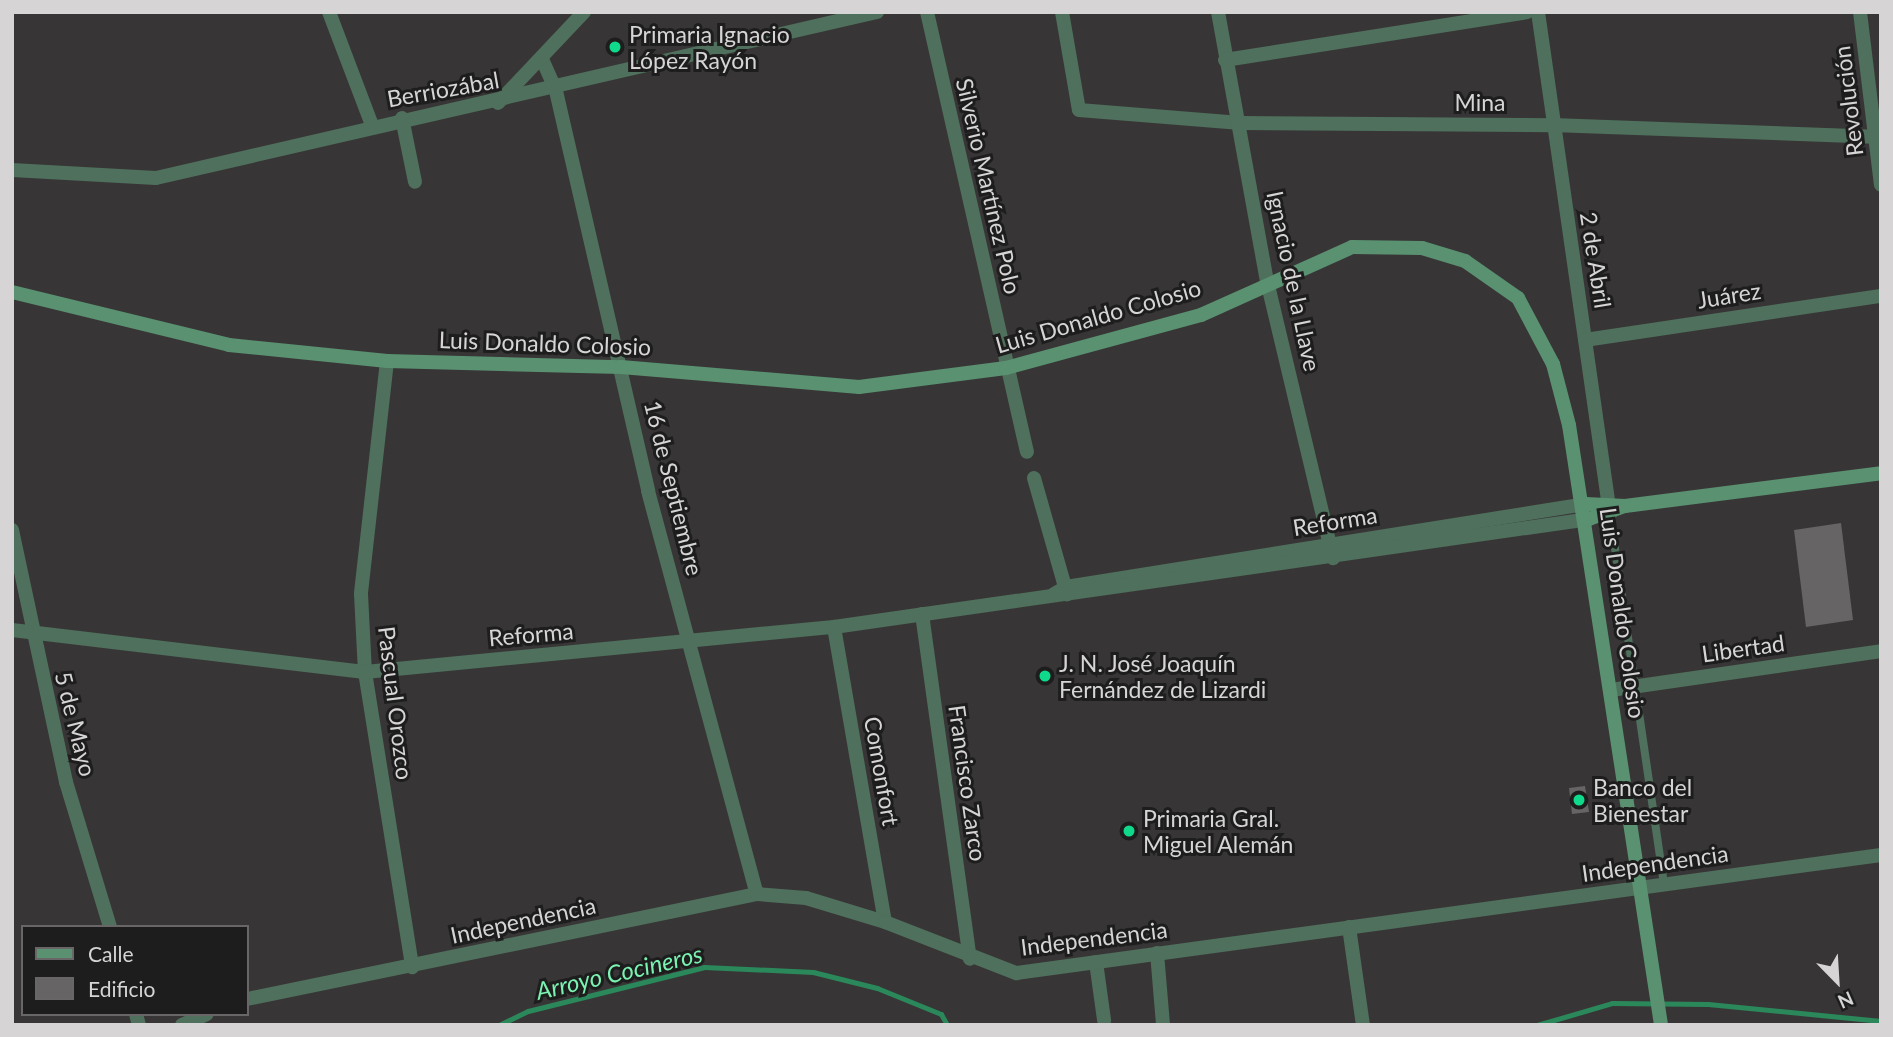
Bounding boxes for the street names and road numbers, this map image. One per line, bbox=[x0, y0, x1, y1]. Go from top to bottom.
street label: Revolución bbox=[1828, 44, 1868, 158]
street label: Berriozábal bbox=[385, 66, 501, 112]
street label: Silverio Martínez Polo bbox=[951, 75, 1027, 297]
street label: Mina bbox=[1455, 88, 1505, 116]
street label: Ignacio de la Llave bbox=[1261, 188, 1327, 374]
street label: 2 de Abril bbox=[1575, 210, 1617, 310]
street label: Luis Donaldo Colosio bbox=[992, 273, 1204, 359]
street label: Juárez bbox=[1695, 276, 1763, 314]
street label: Luis Donaldo Colosio bbox=[438, 326, 652, 360]
street label: 16 de Septiembre bbox=[639, 398, 709, 578]
street label: Reforma bbox=[1291, 501, 1379, 541]
street label: Luis Donaldo Colosio bbox=[1595, 506, 1651, 720]
street label: Reforma bbox=[487, 617, 575, 651]
street label: Pascual Orozco bbox=[373, 625, 419, 781]
street label: Libertad bbox=[1700, 629, 1786, 667]
street label: 5 de Mayo bbox=[50, 669, 102, 779]
street label: Francisco Zarco bbox=[943, 703, 993, 863]
street label: Comonfort bbox=[859, 714, 905, 828]
street label: Independencia bbox=[1580, 839, 1730, 887]
street label: Independencia bbox=[448, 891, 598, 949]
street label: Independencia bbox=[1019, 915, 1169, 961]

